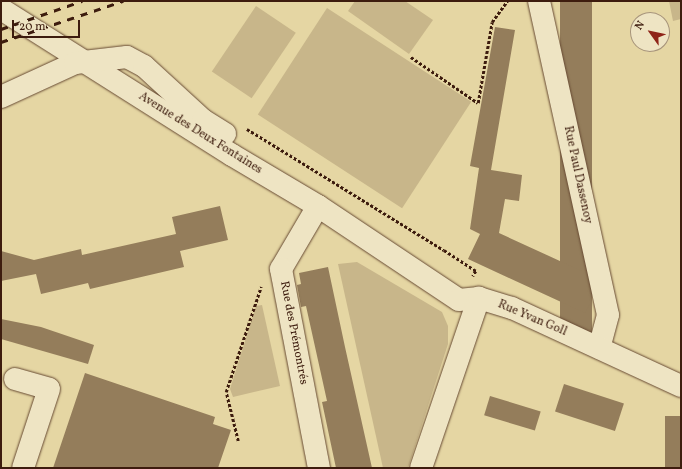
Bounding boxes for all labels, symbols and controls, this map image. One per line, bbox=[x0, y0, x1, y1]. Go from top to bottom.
scale bar bbox=[14, 12, 82, 38]
north arrow bbox=[630, 12, 670, 52]
text: N bbox=[632, 18, 649, 33]
text: 20 m bbox=[19, 19, 46, 35]
street label: Avenue des Deux Fontaines bbox=[136, 90, 264, 178]
street label: Rue Paul Dassenoy bbox=[560, 125, 594, 225]
street label: Rue des Prémontrés bbox=[276, 280, 310, 386]
street label: Rue Yvan Goll bbox=[495, 298, 569, 340]

